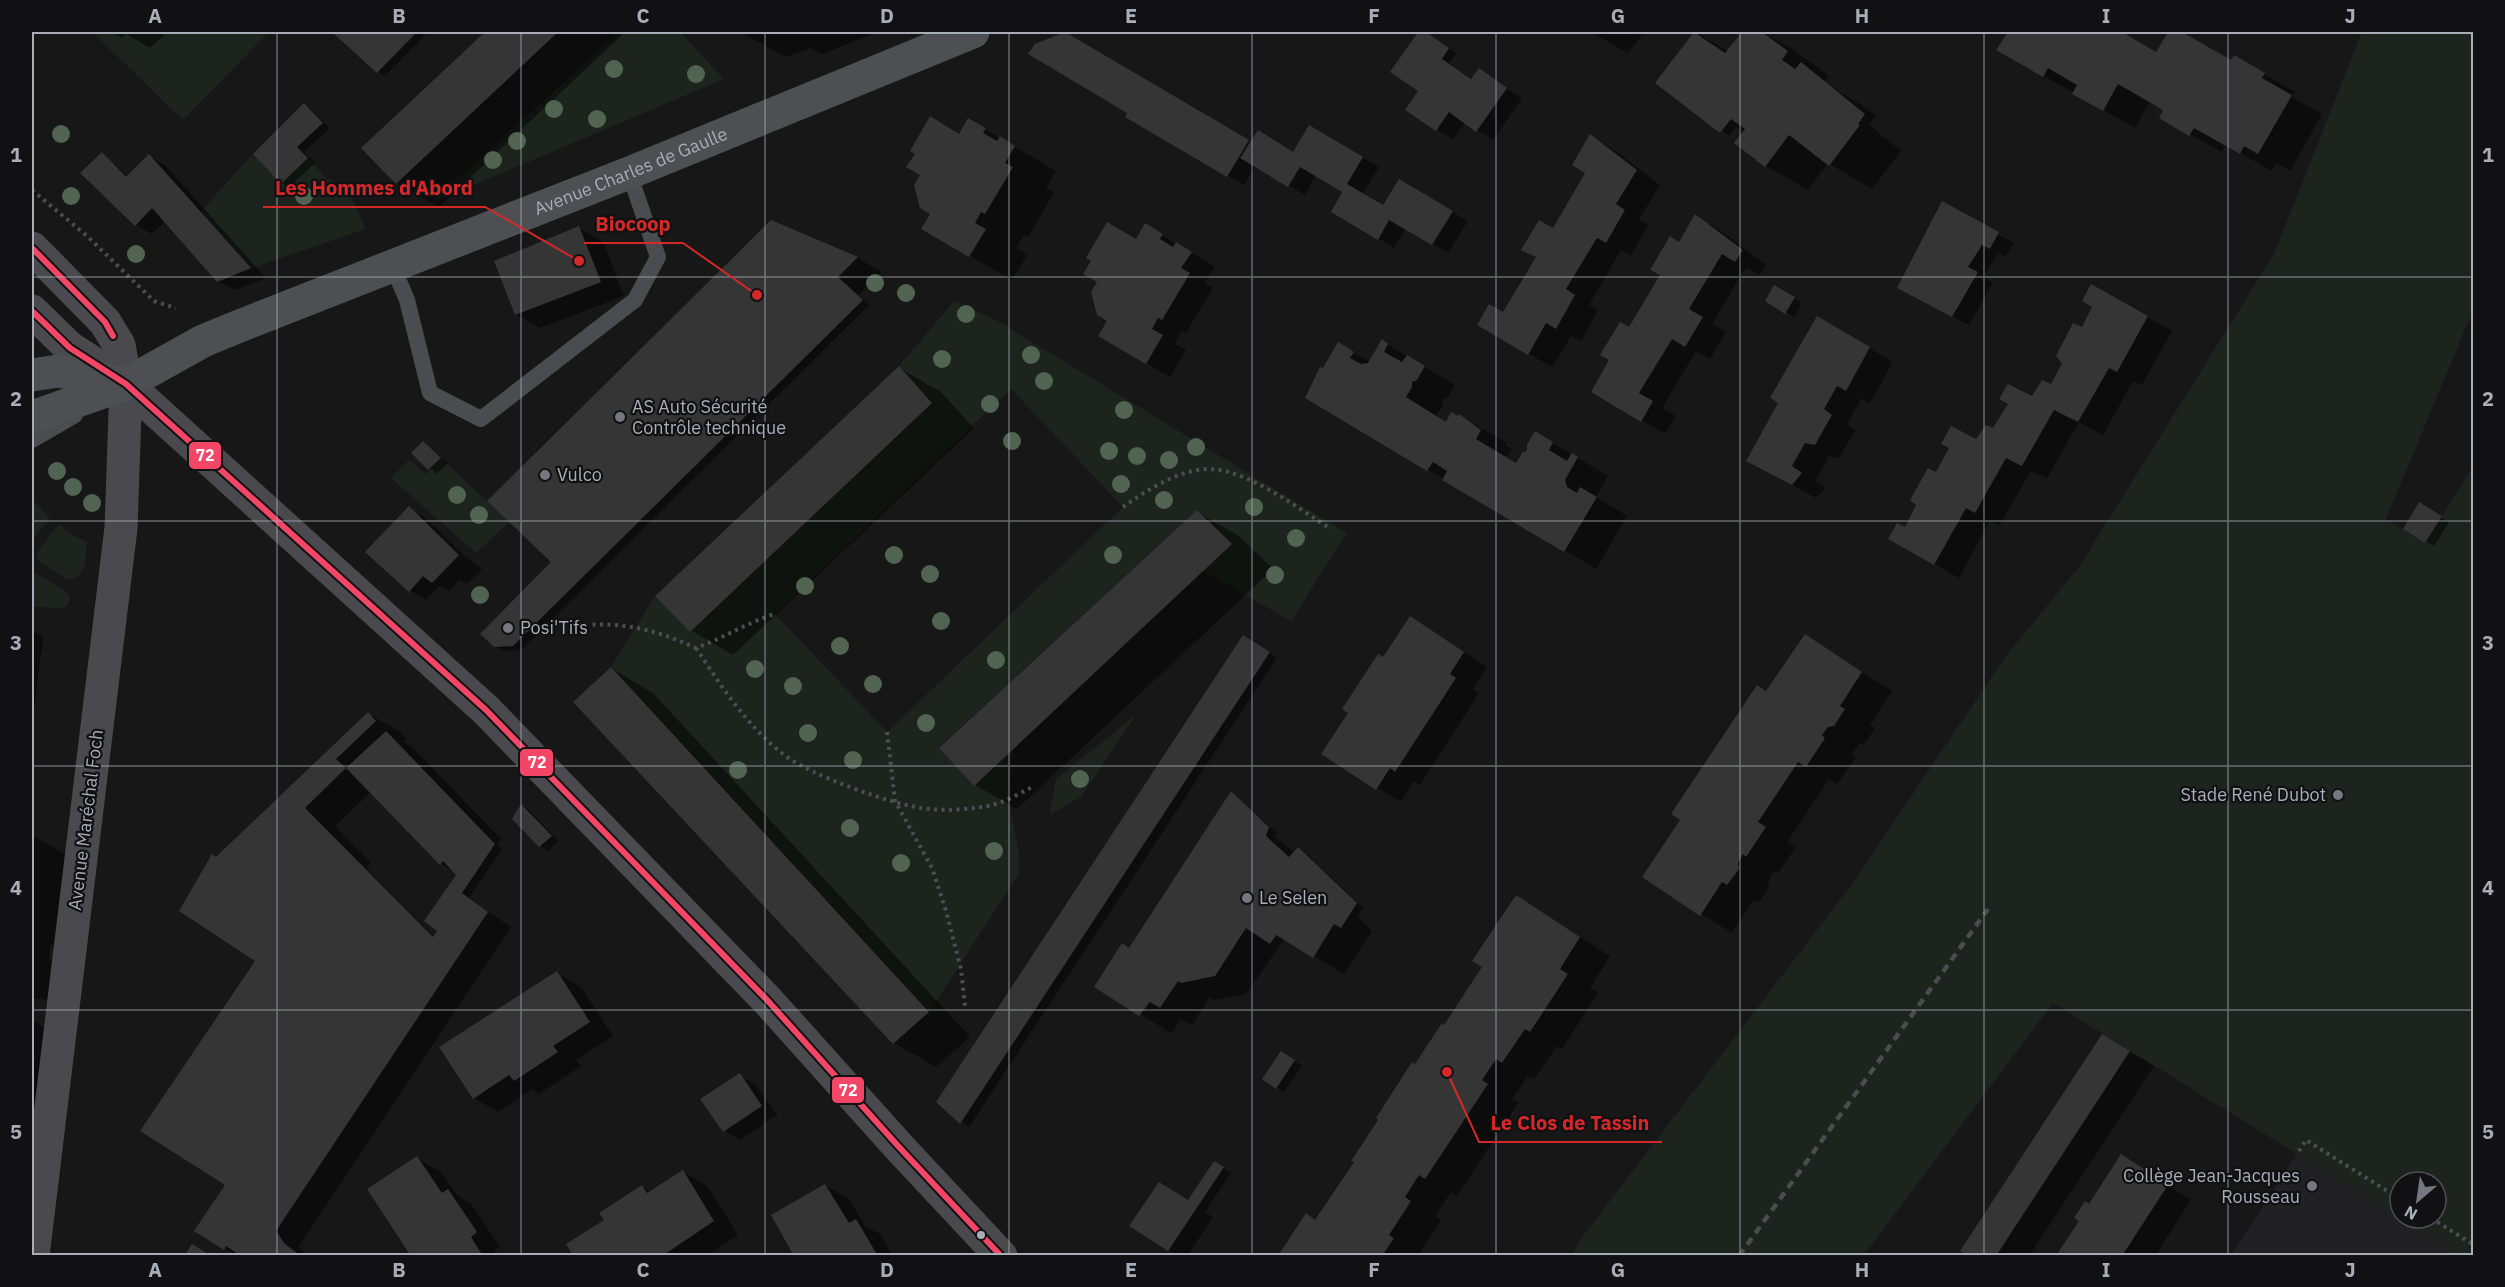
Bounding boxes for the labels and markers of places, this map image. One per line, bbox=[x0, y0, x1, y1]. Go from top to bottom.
callout: Les Hommes d'Abord bbox=[263, 169, 485, 207]
callout: Biocoop bbox=[584, 205, 683, 243]
place label: AS Auto Sécurité Contrôle technique bbox=[632, 395, 786, 439]
marker: AS Auto Sécurité Contrôle technique bbox=[613, 410, 627, 424]
place label: Vulco bbox=[557, 463, 602, 486]
marker: Vulco bbox=[538, 468, 552, 482]
place label: Posi'Tifs bbox=[520, 616, 588, 639]
marker: Posi'Tifs bbox=[501, 621, 515, 635]
place label: Stade René Dubot bbox=[2180, 783, 2326, 806]
marker: Stade René Dubot bbox=[2331, 788, 2345, 802]
place label: Le Selen bbox=[1259, 886, 1327, 909]
marker: Le Selen bbox=[1240, 891, 1254, 905]
callout: Le Clos de Tassin bbox=[1479, 1104, 1662, 1142]
place label: Collège Jean-Jacques Rousseau bbox=[2123, 1164, 2300, 1208]
marker: Collège Jean-Jacques Rousseau bbox=[2305, 1179, 2319, 1193]
unlabelled marker bbox=[975, 1229, 987, 1241]

